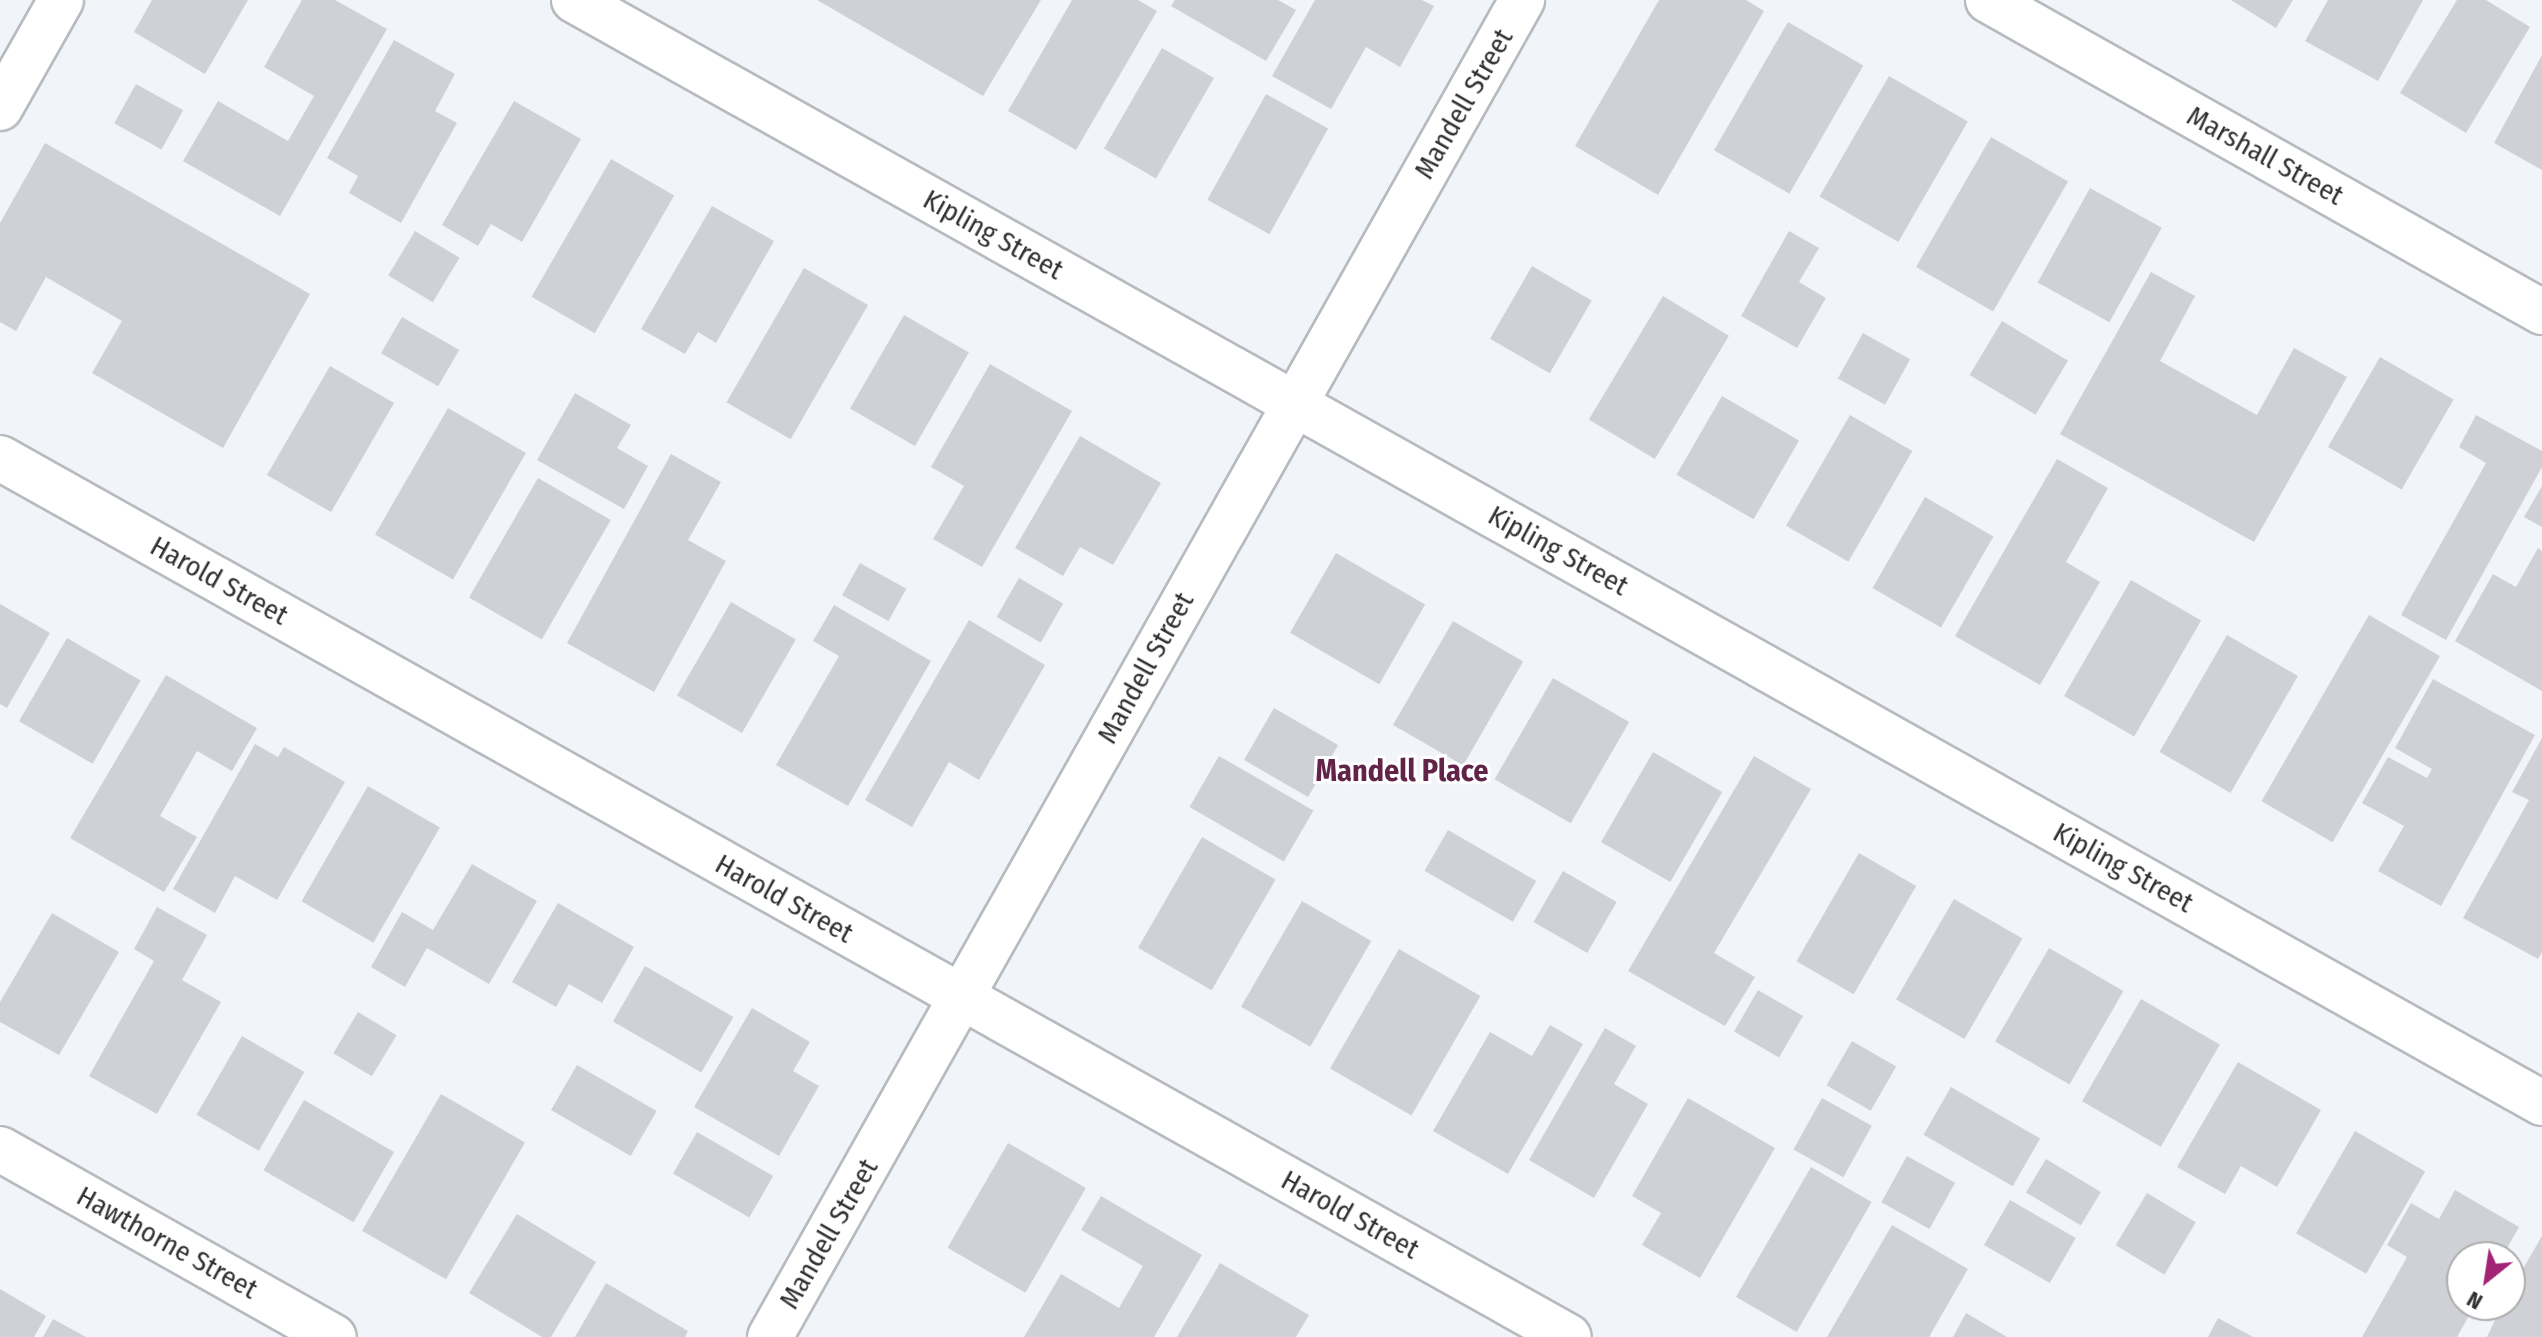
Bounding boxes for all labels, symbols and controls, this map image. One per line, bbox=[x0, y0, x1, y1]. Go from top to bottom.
street label: Mandell Street bbox=[1408, 23, 1520, 185]
street label: Marshall Street bbox=[2181, 99, 2349, 213]
street label: Kipling Street bbox=[917, 183, 1069, 287]
street label: Kipling Street bbox=[1482, 499, 1634, 603]
street label: Harold Street bbox=[144, 529, 294, 633]
street label: Mandell Street bbox=[1091, 587, 1201, 749]
district label: Mandell Place bbox=[1315, 753, 1489, 789]
street label: Kipling Street bbox=[2047, 816, 2199, 920]
street label: Harold Street bbox=[709, 847, 859, 951]
street label: Mandell Street bbox=[773, 1153, 885, 1315]
street label: Harold Street bbox=[1275, 1163, 1425, 1267]
street label: Hawthorne Street bbox=[71, 1180, 263, 1306]
north arrow bbox=[2446, 1241, 2526, 1321]
text: N bbox=[2462, 1285, 2487, 1315]

